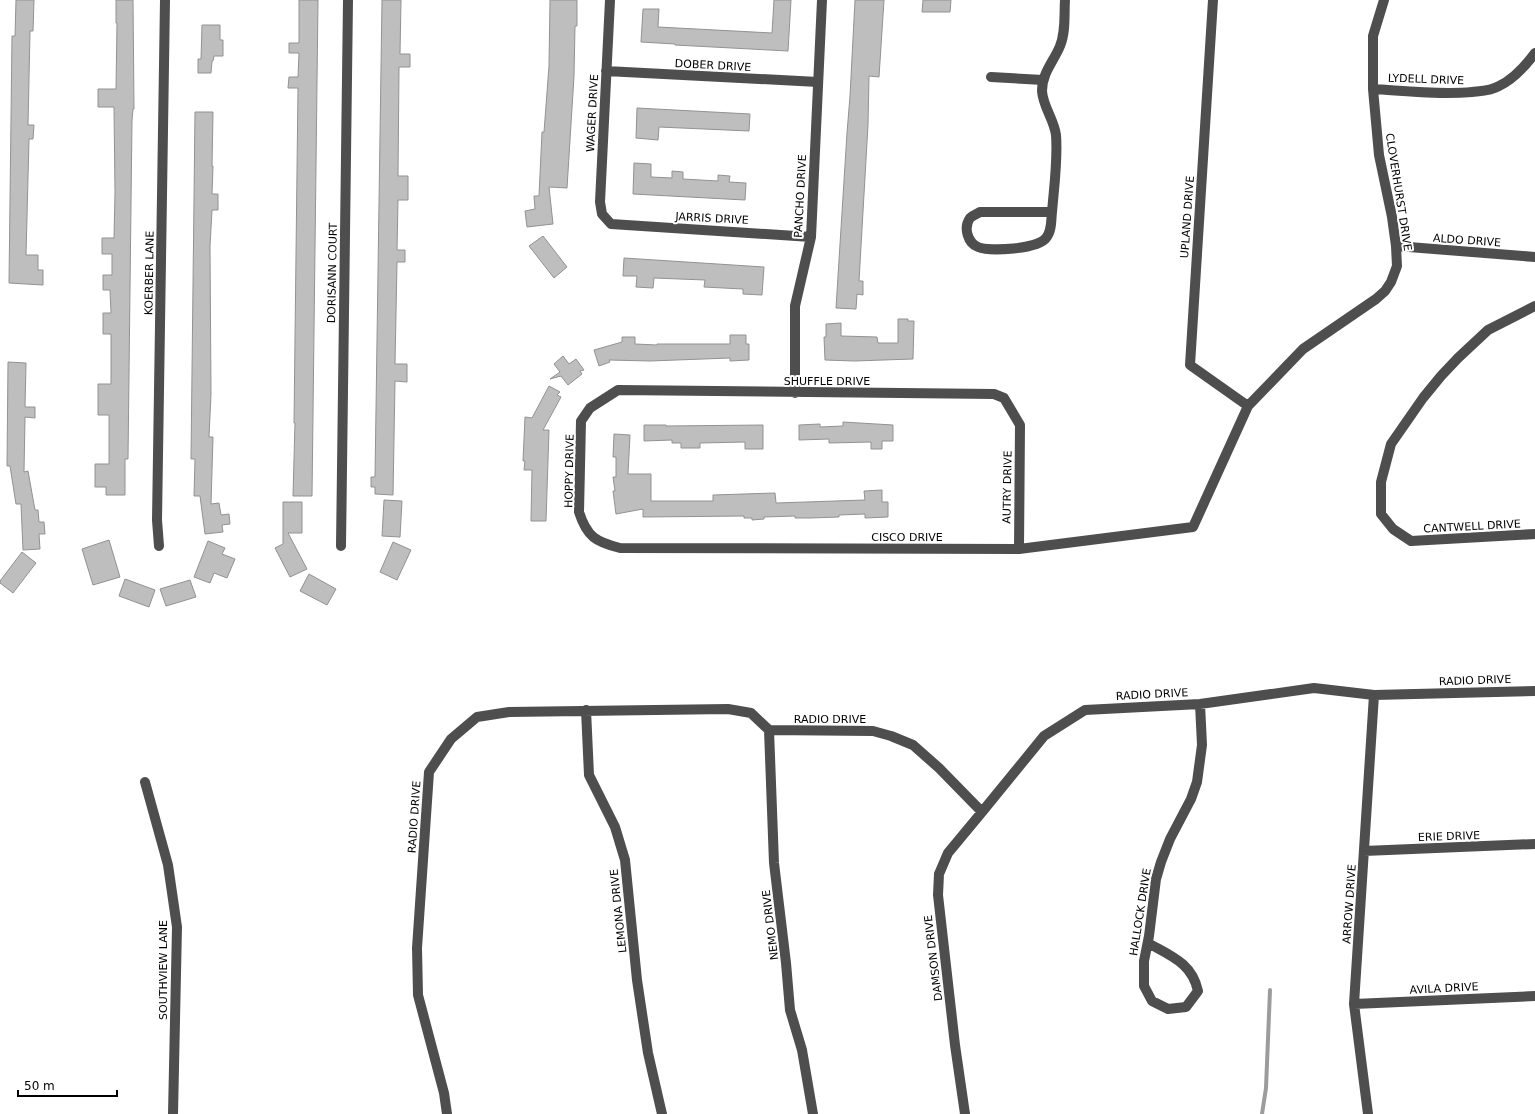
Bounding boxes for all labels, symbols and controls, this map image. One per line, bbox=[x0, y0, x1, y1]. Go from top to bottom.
street label: DOBER DRIVE bbox=[674, 57, 752, 74]
street label: LYDELL DRIVE bbox=[1388, 72, 1464, 87]
street label: WAGER DRIVE bbox=[584, 74, 601, 152]
street label: CLOVERHURST DRIVE bbox=[1383, 132, 1414, 252]
street label: PANCHO DRIVE bbox=[792, 154, 809, 238]
street label: UPLAND DRIVE bbox=[1178, 175, 1197, 259]
street label: JARRIS DRIVE bbox=[674, 210, 749, 227]
street label: DORISANN COURT bbox=[325, 222, 340, 323]
street label: KOERBER LANE bbox=[142, 231, 157, 315]
street label: ALDO DRIVE bbox=[1433, 232, 1501, 249]
street label: SHUFFLE DRIVE bbox=[784, 375, 870, 388]
street label: HOPPY DRIVE bbox=[562, 434, 577, 508]
street label: AUTRY DRIVE bbox=[1000, 450, 1015, 524]
street label: CANTWELL DRIVE bbox=[1423, 517, 1521, 536]
street label: CISCO DRIVE bbox=[871, 531, 943, 544]
street label: RADIO DRIVE bbox=[1439, 673, 1511, 688]
street label: RADIO DRIVE bbox=[1116, 686, 1189, 703]
street label: RADIO DRIVE bbox=[794, 713, 866, 726]
street label: RADIO DRIVE bbox=[405, 780, 424, 854]
street label: ERIE DRIVE bbox=[1418, 829, 1480, 844]
street label: ARROW DRIVE bbox=[1340, 864, 1359, 944]
street label: HALLOCK DRIVE bbox=[1127, 867, 1154, 957]
street label: LEMONA DRIVE bbox=[608, 868, 629, 954]
street label: NEMO DRIVE bbox=[760, 889, 781, 961]
street label: DAMSON DRIVE bbox=[922, 914, 945, 1002]
street label: SOUTHVIEW LANE bbox=[157, 920, 170, 1020]
street label: AVILA DRIVE bbox=[1409, 980, 1479, 997]
scale bar bbox=[18, 1072, 117, 1098]
text: 50 m bbox=[24, 1079, 55, 1093]

